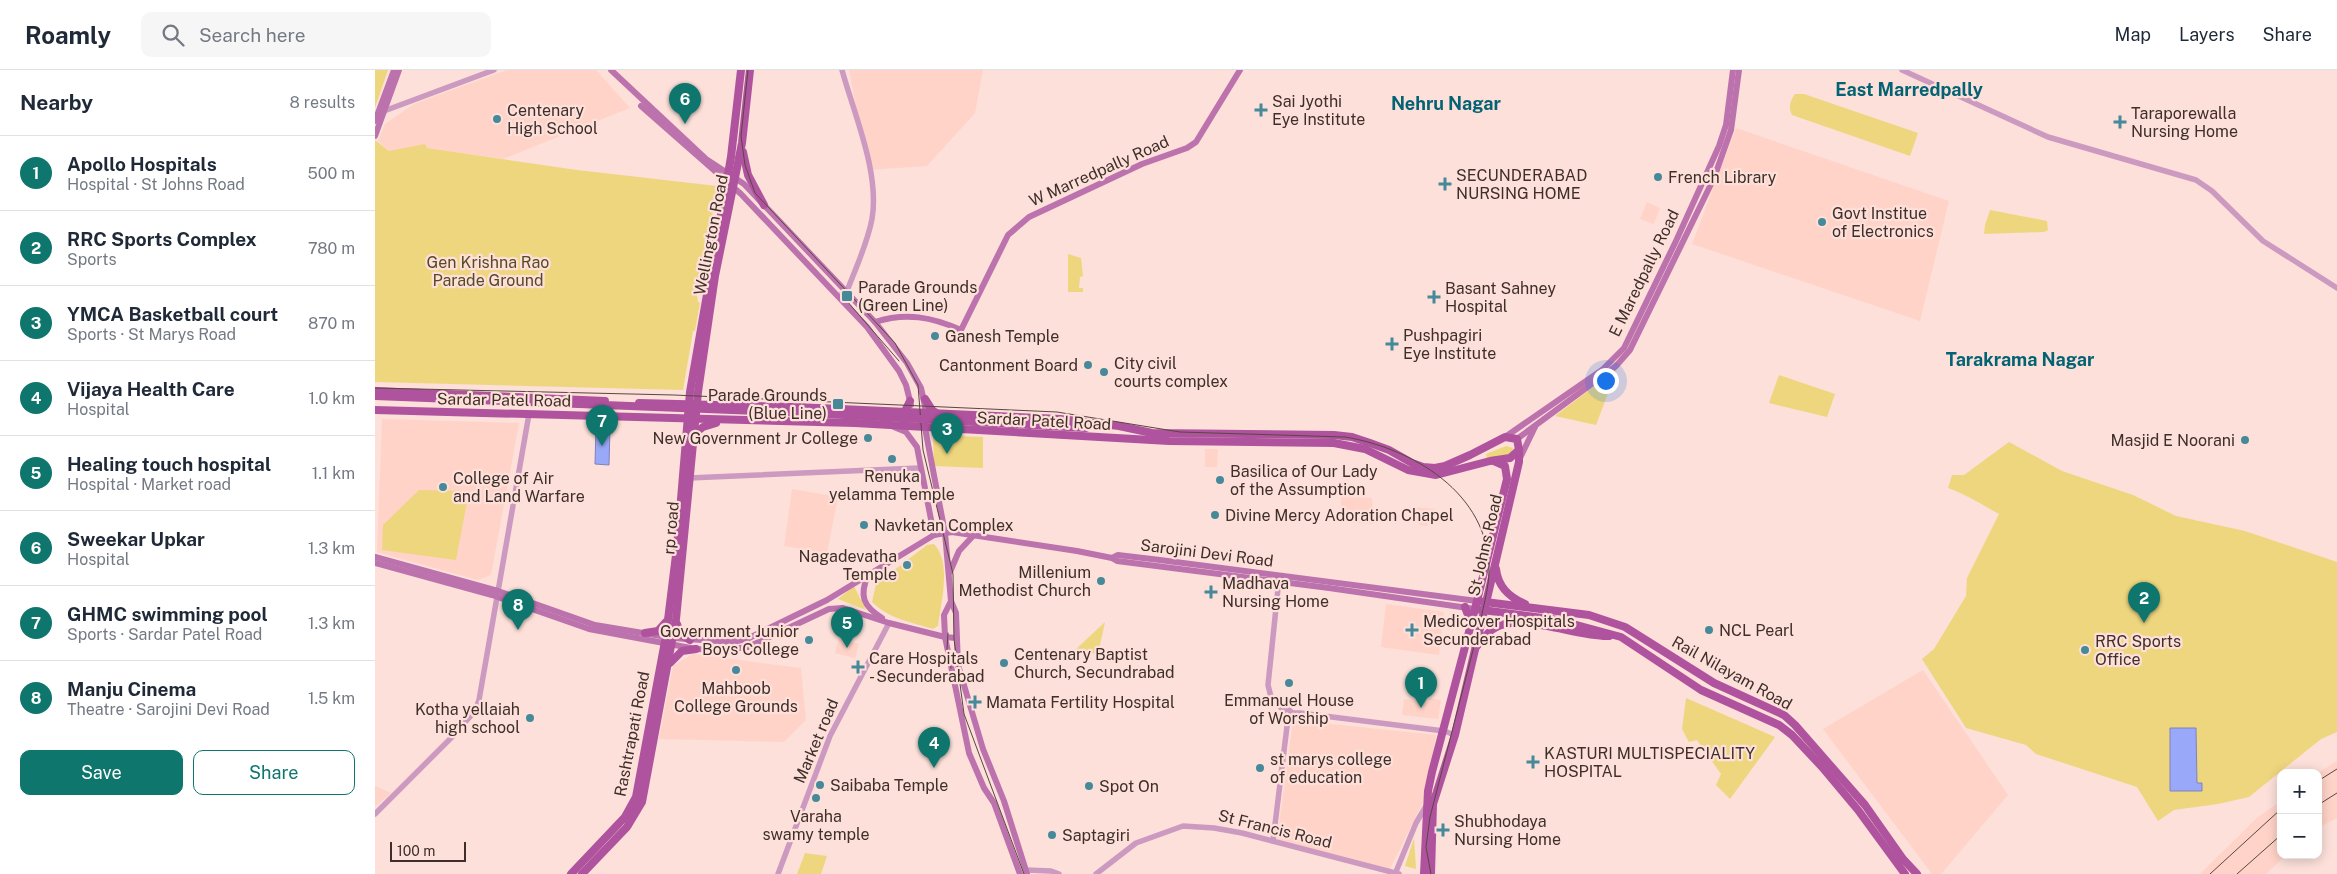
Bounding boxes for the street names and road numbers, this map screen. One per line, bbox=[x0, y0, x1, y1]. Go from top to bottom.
street label: W Marredpally Road bbox=[1026, 132, 1172, 210]
street label: Wellington Road bbox=[690, 173, 732, 297]
street label: E Maredpally Road bbox=[1605, 206, 1683, 340]
street label: Sardar Patel Road bbox=[437, 389, 571, 411]
street label: Sardar Patel Road bbox=[976, 408, 1112, 434]
street label: St Johns Road bbox=[1464, 492, 1506, 598]
street label: rp road bbox=[659, 501, 683, 555]
street label: Sarojini Devi Road bbox=[1139, 535, 1275, 571]
street label: Rail Nilayam Road bbox=[1669, 632, 1795, 714]
street label: Rashtrapati Road bbox=[611, 670, 653, 798]
street label: Market road bbox=[790, 696, 842, 786]
street label: St Francis Road bbox=[1216, 806, 1334, 852]

